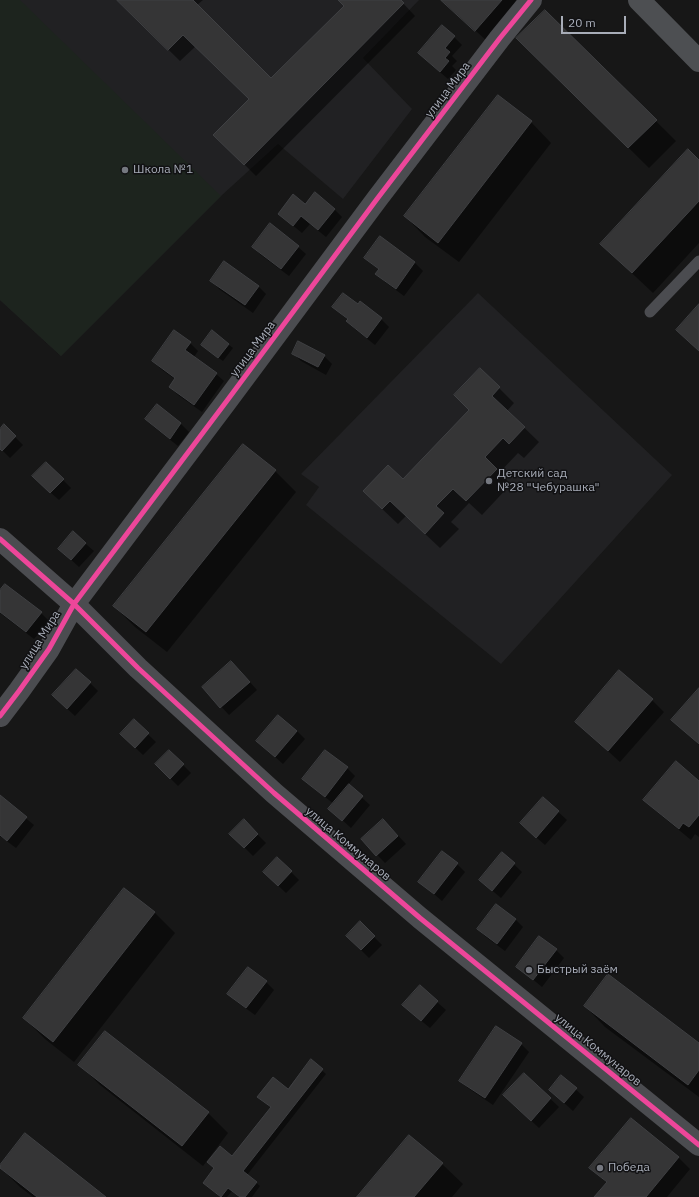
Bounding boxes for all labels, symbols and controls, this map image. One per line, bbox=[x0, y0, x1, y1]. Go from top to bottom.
scale bar bbox=[563, 8, 628, 34]
text: 20 m bbox=[568, 15, 596, 30]
street label: улица Мира bbox=[422, 59, 474, 121]
place label: Школа №1 bbox=[133, 163, 193, 177]
marker: Школа №1 bbox=[120, 165, 130, 175]
street label: улица Мира bbox=[227, 318, 279, 380]
place label: Детский сад №28 "Чебурашка" bbox=[497, 467, 600, 495]
marker: Детский сад №28 "Чебурашка" bbox=[484, 476, 494, 486]
street label: улица Мира bbox=[16, 608, 64, 672]
street label: улица Коммунаров bbox=[302, 804, 394, 884]
place label: Быстрый заём bbox=[537, 963, 618, 977]
marker: Быстрый заём bbox=[524, 965, 534, 975]
street label: улица Коммунаров bbox=[552, 1011, 644, 1089]
place label: Победа bbox=[608, 1161, 650, 1175]
marker: Победа bbox=[595, 1163, 605, 1173]

